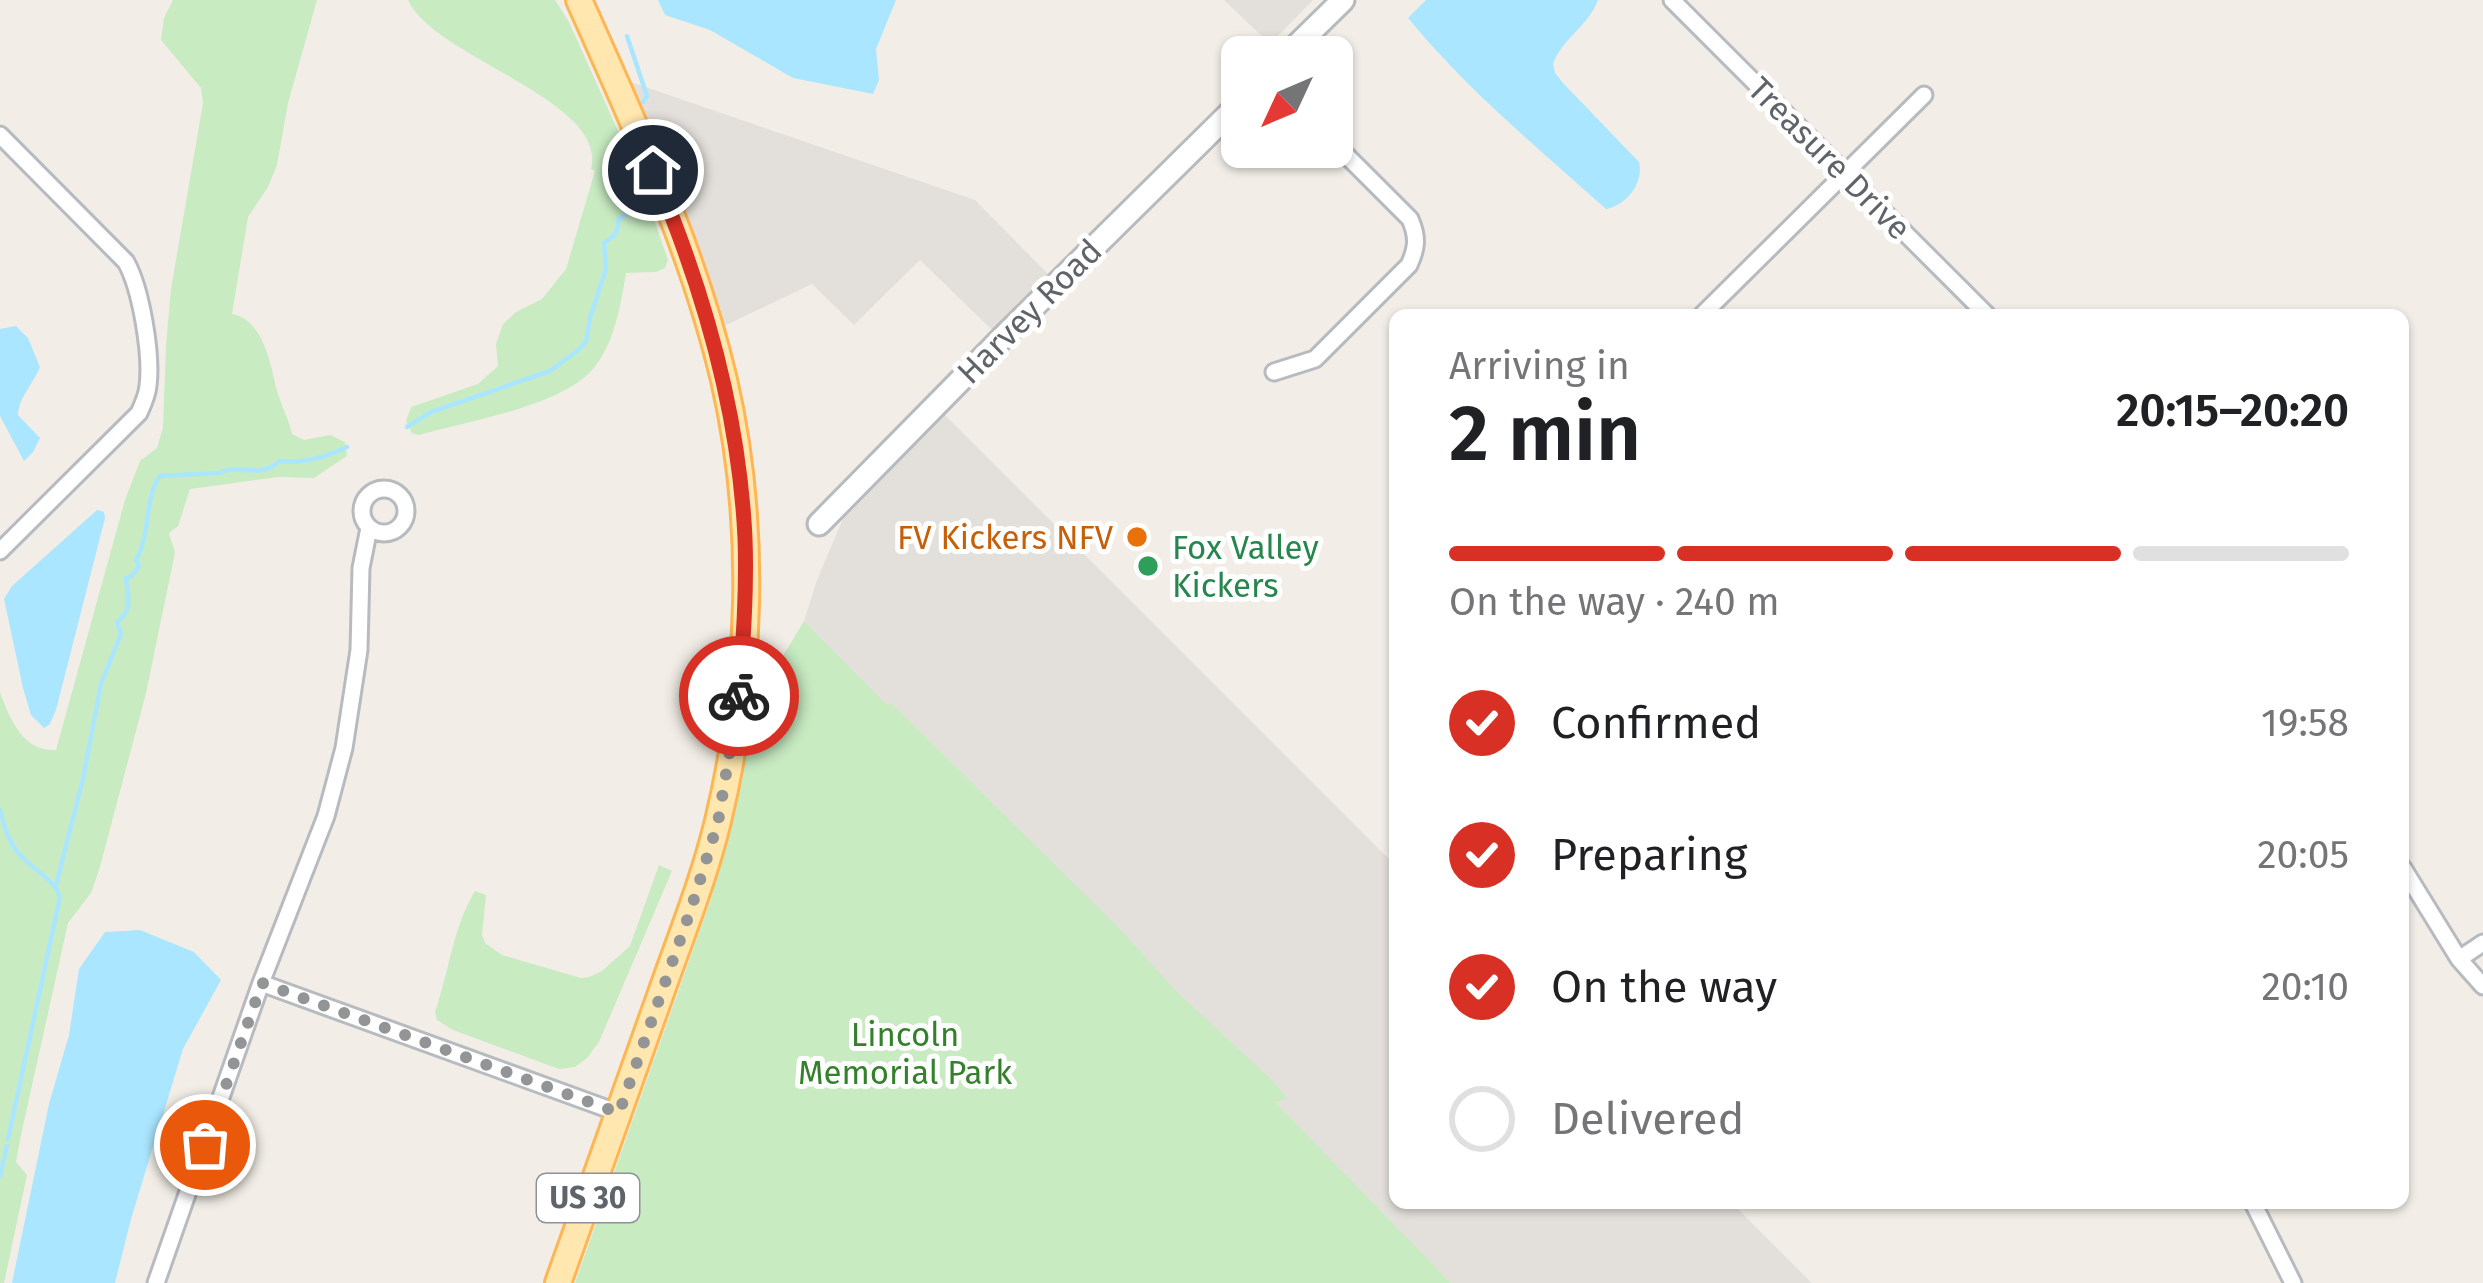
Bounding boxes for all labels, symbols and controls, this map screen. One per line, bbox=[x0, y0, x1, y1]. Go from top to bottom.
north arrow bbox=[1221, 36, 1353, 168]
map controls bbox=[1221, 36, 1353, 168]
street label: Treasure Drive bbox=[1740, 69, 1919, 248]
pin bbox=[602, 119, 704, 221]
icon: home bbox=[620, 137, 686, 203]
street label: Harvey Road bbox=[949, 231, 1110, 392]
text: Arriving in bbox=[1449, 343, 1630, 389]
text: 20:15–20:20 bbox=[2116, 384, 2349, 438]
text: 2 min bbox=[1449, 387, 1641, 481]
place label: FV Kickers NFV bbox=[897, 518, 1114, 558]
marker: FV Kickers NFV bbox=[1124, 524, 1150, 550]
place label: Fox Valley Kickers bbox=[1172, 528, 1319, 606]
marker: Fox Valley Kickers bbox=[1135, 553, 1161, 579]
text: On the way · 240 m bbox=[1449, 579, 1780, 625]
courier bbox=[679, 636, 799, 756]
icon: bike bbox=[706, 663, 772, 729]
icon: check bbox=[1449, 690, 1515, 756]
text: Confirmed bbox=[1551, 696, 1761, 750]
text: 19:58 bbox=[2261, 700, 2349, 746]
icon: check bbox=[1449, 822, 1515, 888]
text: Preparing bbox=[1551, 828, 1747, 882]
text: 20:05 bbox=[2257, 832, 2349, 878]
icon: check bbox=[1449, 954, 1515, 1020]
text: On the way bbox=[1551, 960, 1777, 1014]
text: 20:10 bbox=[2261, 964, 2349, 1010]
park label: Lincoln Memorial Park bbox=[798, 1015, 1012, 1093]
text: Delivered bbox=[1551, 1092, 1744, 1146]
pin bbox=[154, 1094, 256, 1196]
icon: bag bbox=[172, 1112, 238, 1178]
road number: US 30 bbox=[537, 1174, 639, 1222]

